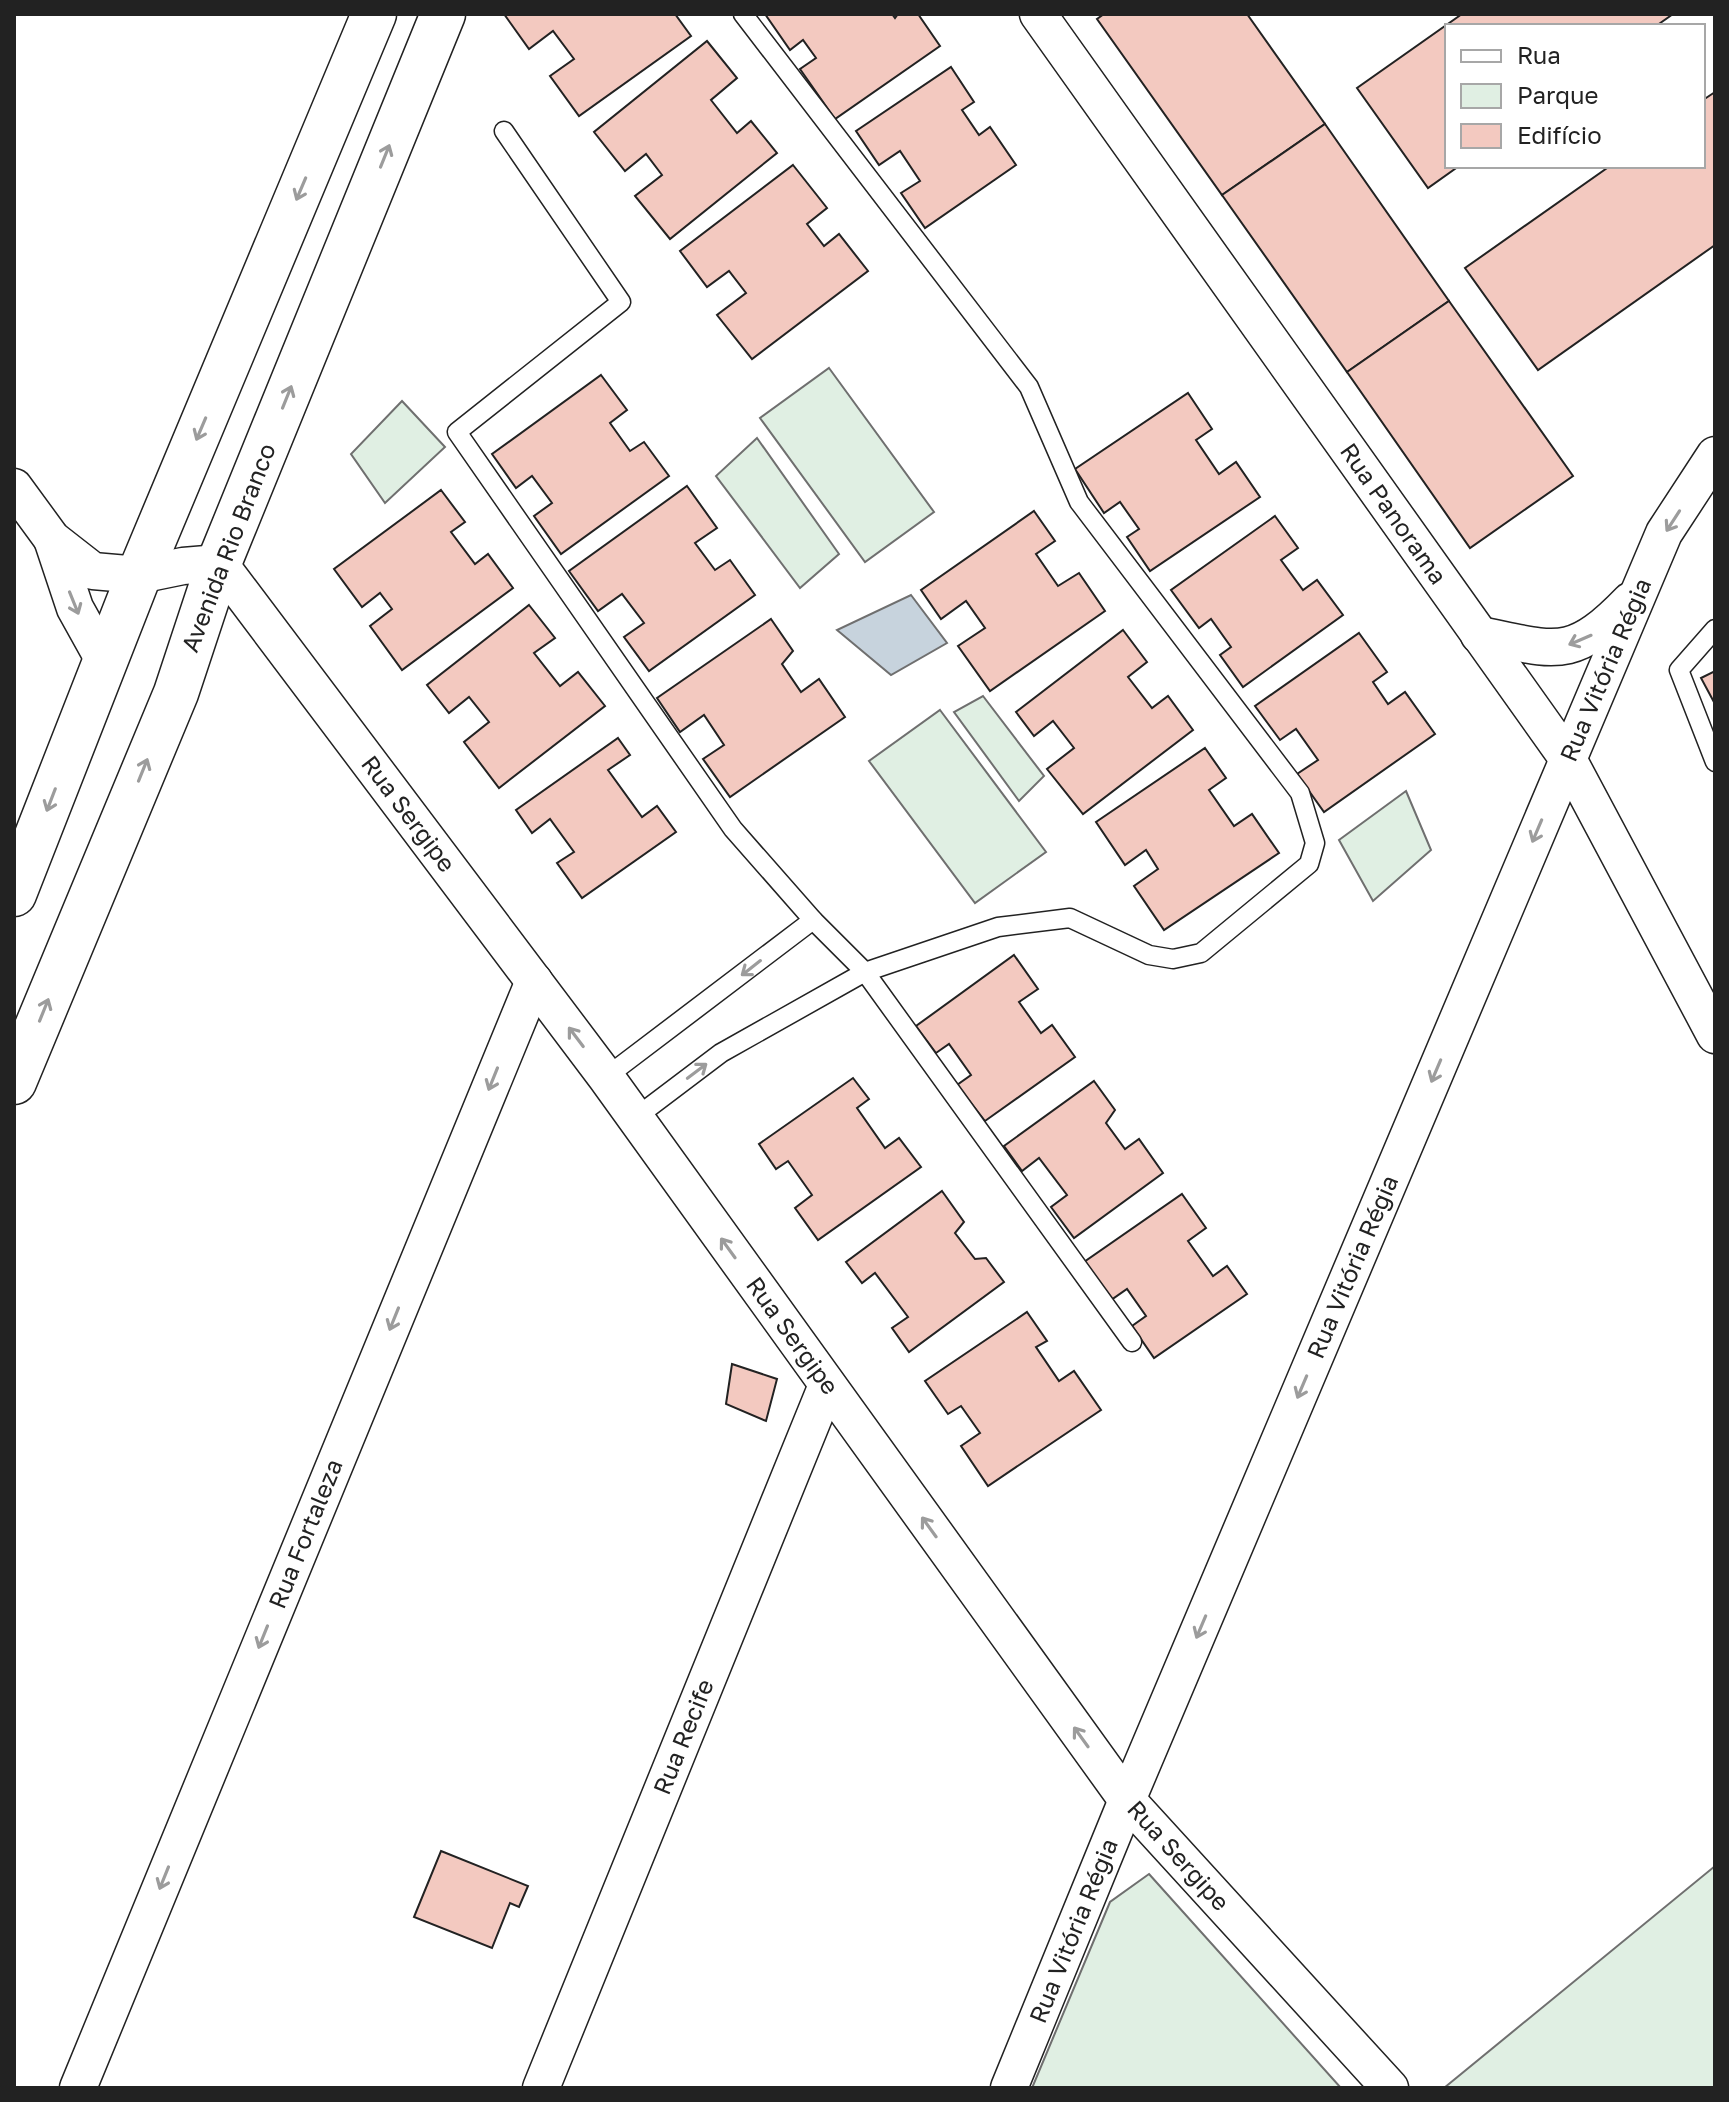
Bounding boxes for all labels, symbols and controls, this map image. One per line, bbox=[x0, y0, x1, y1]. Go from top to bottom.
legend bbox=[1445, 24, 1705, 168]
text: Rua bbox=[1517, 40, 1561, 69]
text: Parque bbox=[1517, 80, 1598, 109]
text: Edifício bbox=[1517, 120, 1602, 149]
one-way arrow bbox=[379, 144, 393, 169]
one-way arrow bbox=[292, 176, 307, 201]
one-way arrow bbox=[280, 385, 295, 410]
one-way arrow bbox=[192, 416, 207, 441]
street label: Rua Panorama bbox=[1335, 437, 1454, 589]
street label: Avenida Rio Branco bbox=[174, 439, 281, 656]
one-way arrow bbox=[1664, 509, 1681, 531]
street label: Rua Vitória Régia bbox=[1553, 573, 1656, 766]
one-way arrow bbox=[68, 590, 82, 615]
one-way arrow bbox=[1569, 634, 1593, 649]
street label: Rua Sergipe bbox=[356, 749, 462, 877]
one-way arrow bbox=[137, 758, 152, 783]
one-way arrow bbox=[43, 787, 57, 812]
one-way arrow bbox=[1529, 818, 1544, 843]
one-way arrow bbox=[741, 959, 762, 976]
one-way arrow bbox=[37, 998, 52, 1023]
one-way arrow bbox=[568, 1026, 584, 1048]
one-way arrow bbox=[1428, 1058, 1443, 1083]
one-way arrow bbox=[686, 1062, 707, 1079]
one-way arrow bbox=[485, 1066, 500, 1091]
street label: Rua Vitória Régia bbox=[1300, 1170, 1403, 1363]
one-way arrow bbox=[720, 1237, 736, 1259]
street label: Rua Sergipe bbox=[741, 1271, 846, 1400]
one-way arrow bbox=[386, 1306, 401, 1331]
one-way arrow bbox=[1294, 1375, 1308, 1399]
street label: Rua Fortaleza bbox=[261, 1455, 348, 1612]
one-way arrow bbox=[921, 1516, 937, 1538]
one-way arrow bbox=[1192, 1614, 1207, 1639]
one-way arrow bbox=[255, 1624, 270, 1649]
street label: Rua Recife bbox=[646, 1675, 719, 1798]
one-way arrow bbox=[1073, 1727, 1090, 1749]
street label: Rua Sergipe bbox=[1122, 1794, 1236, 1916]
street label: Rua Vitória Régia bbox=[1022, 1834, 1123, 2027]
one-way arrow bbox=[156, 1865, 171, 1890]

